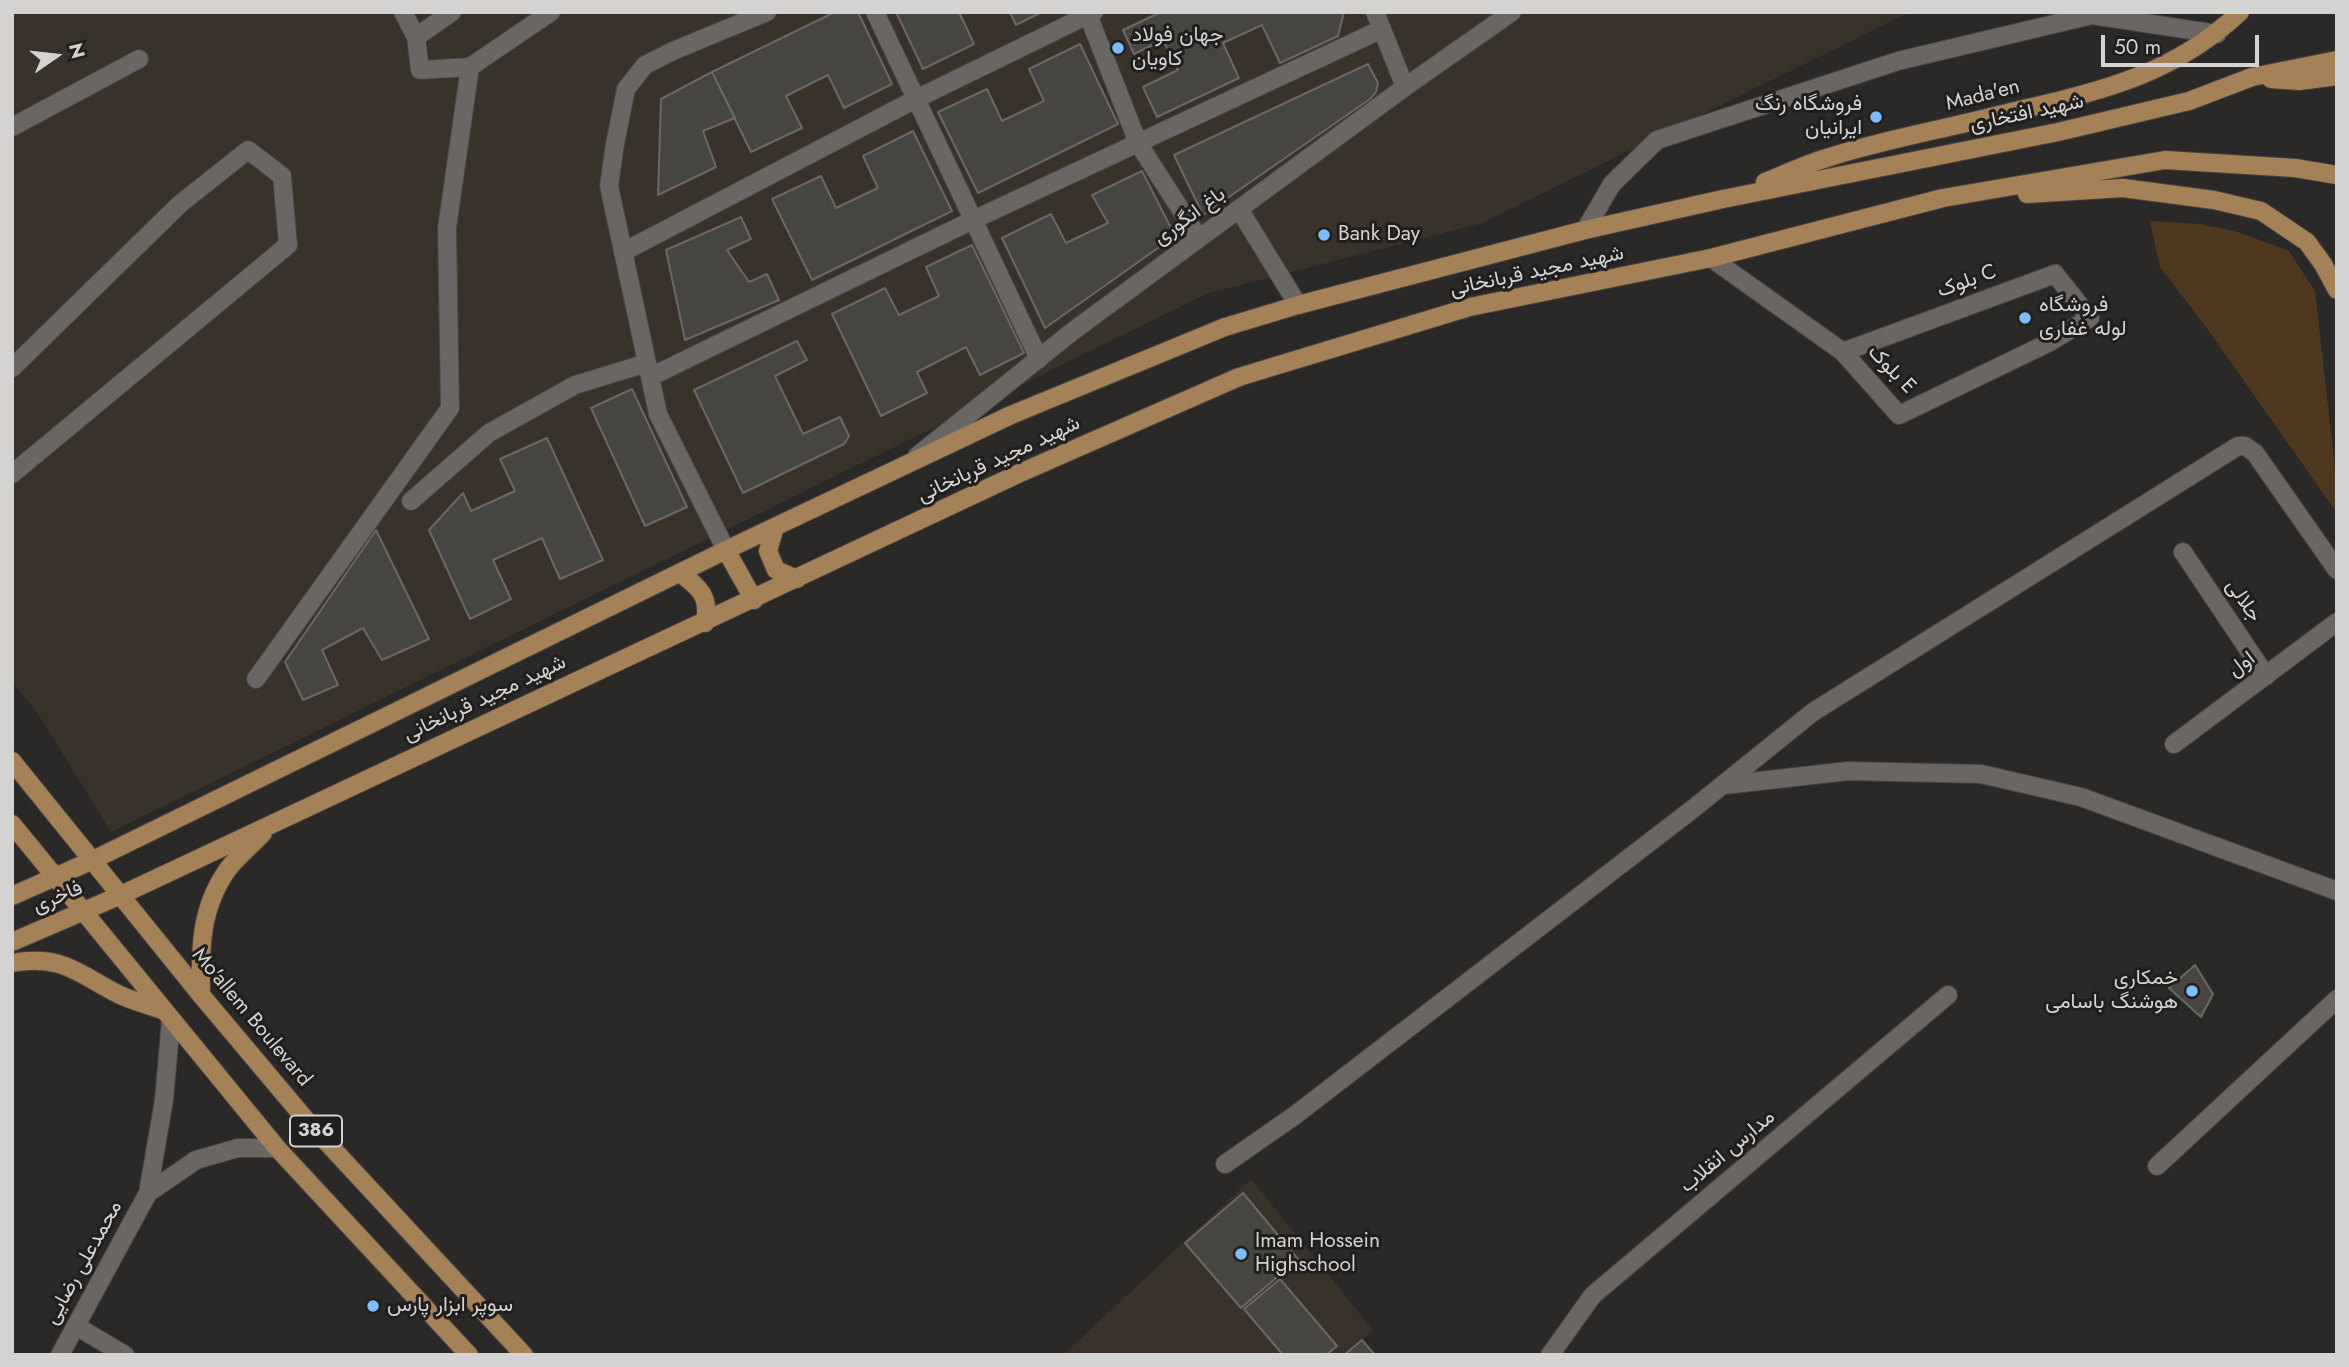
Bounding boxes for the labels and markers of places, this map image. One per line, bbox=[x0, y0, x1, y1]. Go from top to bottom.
place label: جهان فولاد کاویان bbox=[1132, 23, 1223, 73]
marker: جهان فولاد کاویان bbox=[1110, 40, 1126, 56]
place label: فروشگاه رنگ ایرانیان bbox=[1755, 92, 1862, 142]
marker: فروشگاه رنگ ایرانیان bbox=[1868, 109, 1884, 125]
place label: Bank Day bbox=[1338, 222, 1420, 248]
marker: Bank Day bbox=[1316, 227, 1332, 243]
place label: فروشگاه لوله غفاری bbox=[2039, 293, 2127, 343]
marker: فروشگاه لوله غفاری bbox=[2017, 310, 2033, 326]
place label: خمکاری هوشنگ باسامی bbox=[2045, 966, 2178, 1016]
marker: خمکاری هوشنگ باسامی bbox=[2184, 983, 2200, 999]
place label: Imam Hossein Highschool bbox=[1255, 1229, 1380, 1279]
marker: Imam Hossein Highschool bbox=[1233, 1246, 1249, 1262]
place label: سوپر ابزار پارس bbox=[387, 1293, 513, 1319]
marker: سوپر ابزار پارس bbox=[365, 1298, 381, 1314]

